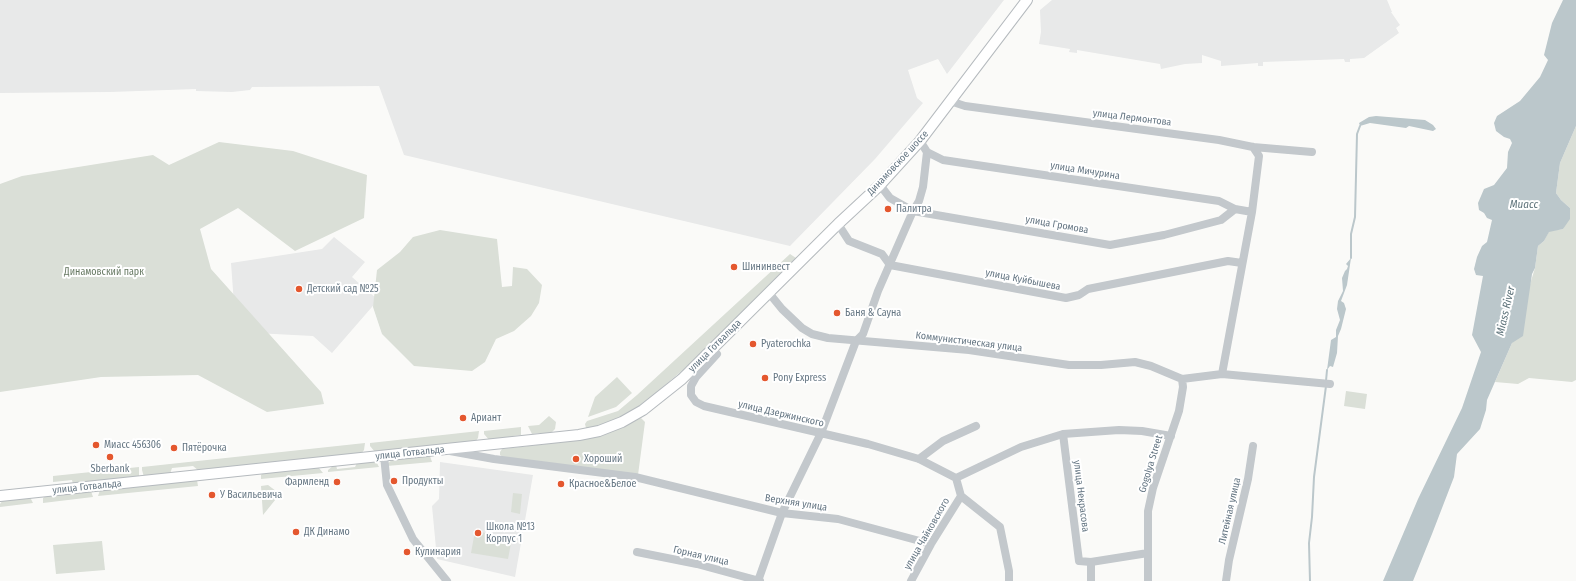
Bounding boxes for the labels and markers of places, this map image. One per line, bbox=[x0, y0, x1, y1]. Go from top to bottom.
place label: Палитра bbox=[896, 203, 932, 215]
marker: Палитра bbox=[883, 204, 893, 214]
place label: Шининвест bbox=[742, 261, 790, 273]
marker: Шининвест bbox=[729, 262, 739, 272]
place label: Детский сад №25 bbox=[307, 283, 379, 295]
marker: Детский сад №25 bbox=[294, 284, 304, 294]
place label: Баня & Сауна bbox=[845, 307, 901, 319]
marker: Баня & Сауна bbox=[832, 308, 842, 318]
place label: Pyaterochka bbox=[761, 338, 811, 350]
marker: Pyaterochka bbox=[748, 339, 758, 349]
place label: Pony Express bbox=[773, 372, 826, 384]
marker: Pony Express bbox=[760, 373, 770, 383]
place label: Ариант bbox=[471, 412, 501, 424]
marker: Ариант bbox=[458, 413, 468, 423]
place label: Миасс 456306 bbox=[104, 439, 161, 451]
marker: Миасс 456306 bbox=[91, 440, 101, 450]
place label: Пятёрочка bbox=[182, 442, 227, 454]
marker: Пятёрочка bbox=[169, 443, 179, 453]
marker: Sberbank bbox=[105, 452, 115, 462]
place label: Хороший bbox=[584, 453, 622, 465]
marker: Хороший bbox=[571, 454, 581, 464]
place label: Sberbank bbox=[91, 463, 129, 475]
place label: Продукты bbox=[402, 475, 443, 487]
place label: Фармленд bbox=[285, 476, 329, 488]
marker: Продукты bbox=[389, 476, 399, 486]
marker: Фармленд bbox=[332, 477, 342, 487]
place label: Красное&Белое bbox=[569, 478, 636, 490]
marker: Красное&Белое bbox=[556, 479, 566, 489]
place label: У Васильевича bbox=[220, 489, 282, 501]
marker: У Васильевича bbox=[207, 490, 217, 500]
place label: Школа №13 Корпус 1 bbox=[486, 521, 535, 544]
place label: ДК Динамо bbox=[304, 526, 350, 538]
marker: ДК Динамо bbox=[291, 527, 301, 537]
marker: Школа №13 Корпус 1 bbox=[473, 528, 483, 538]
place label: Кулинария bbox=[415, 546, 461, 558]
marker: Кулинария bbox=[402, 547, 412, 557]

